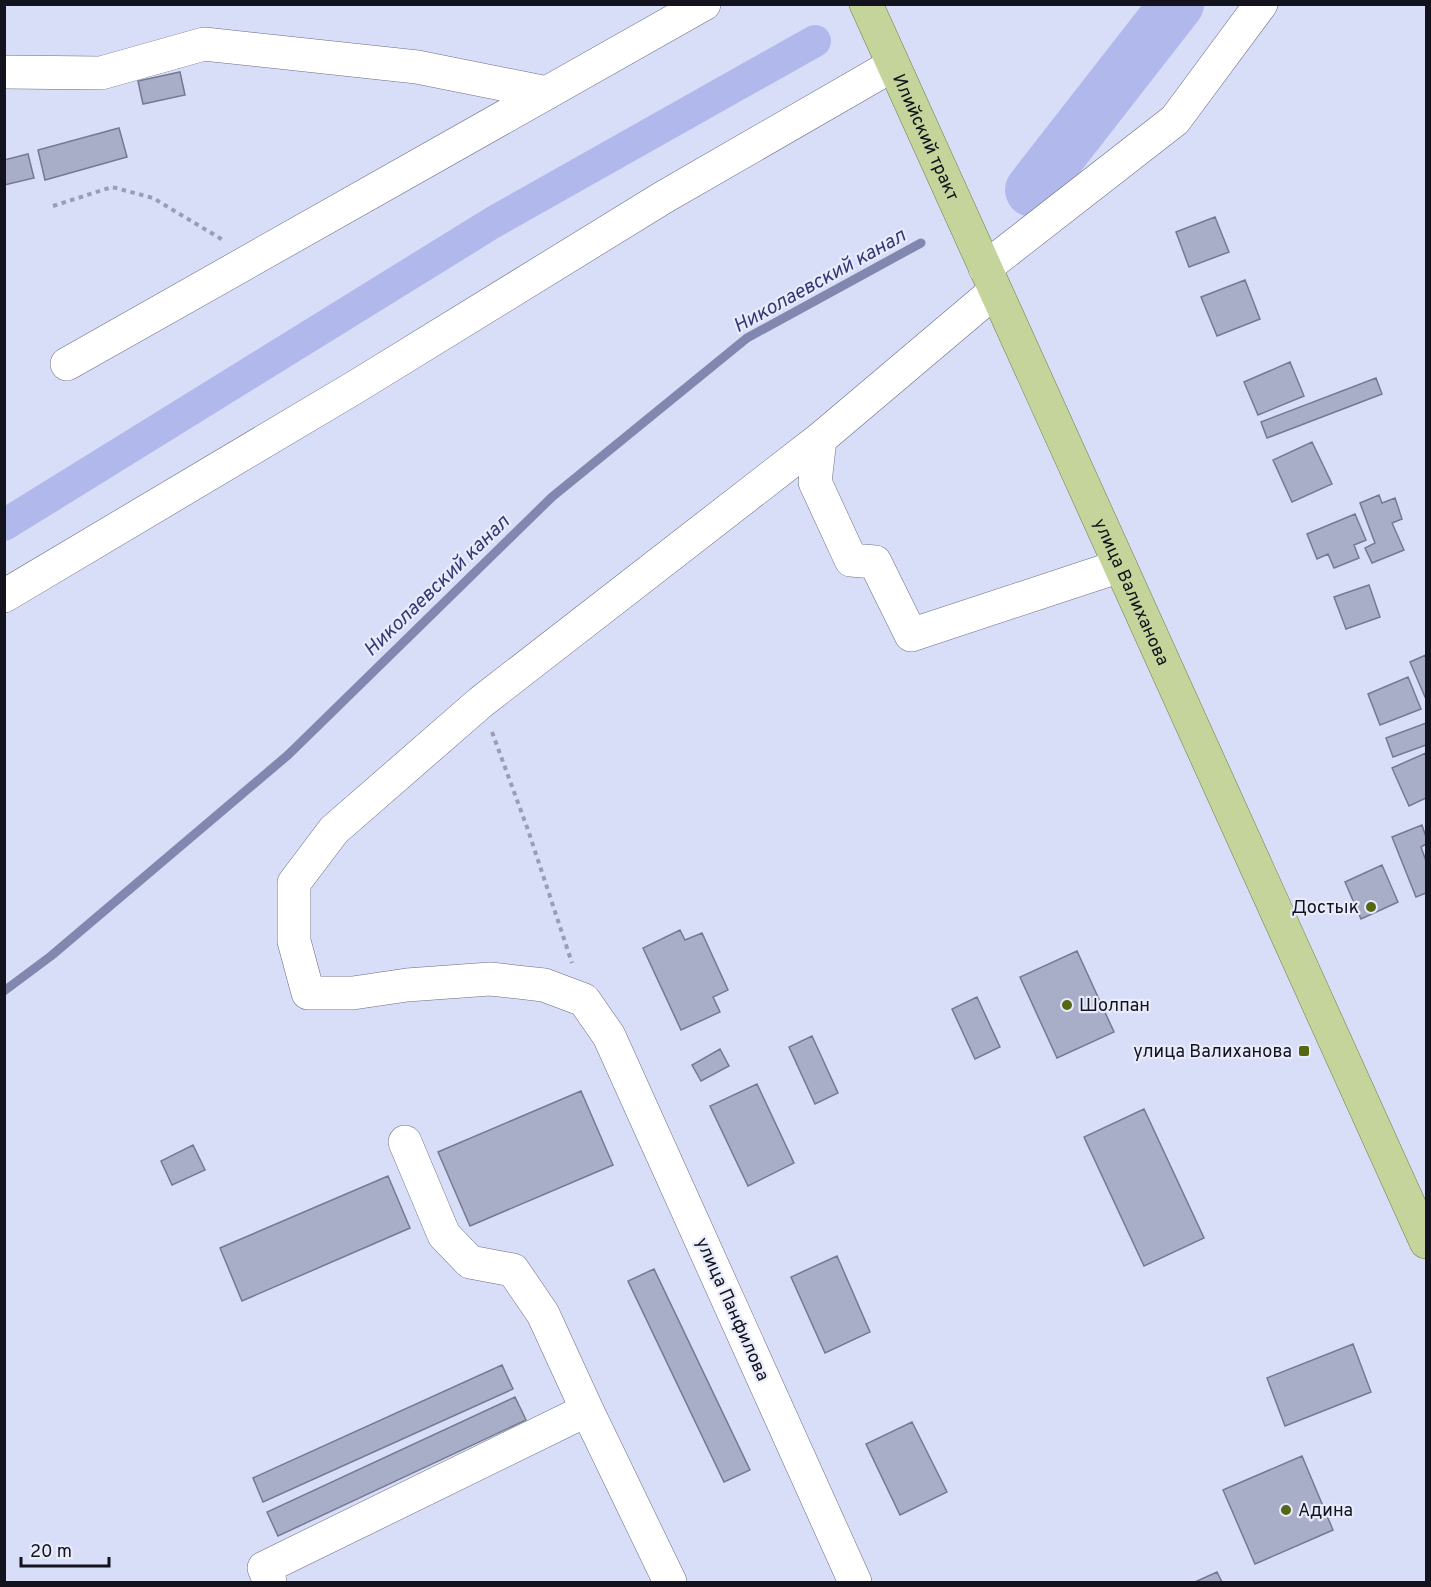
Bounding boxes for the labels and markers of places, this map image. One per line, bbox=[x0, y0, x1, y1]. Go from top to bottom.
place label: Достык bbox=[1291, 897, 1359, 920]
marker: Достык bbox=[1364, 900, 1378, 914]
place label: Шолпан bbox=[1079, 995, 1150, 1018]
marker: Шолпан bbox=[1060, 998, 1074, 1012]
place label: улица Валиханова bbox=[1133, 1041, 1292, 1064]
marker: улица Валиханова bbox=[1297, 1044, 1311, 1058]
place label: Адина bbox=[1298, 1500, 1353, 1523]
marker: Адина bbox=[1279, 1503, 1293, 1517]

